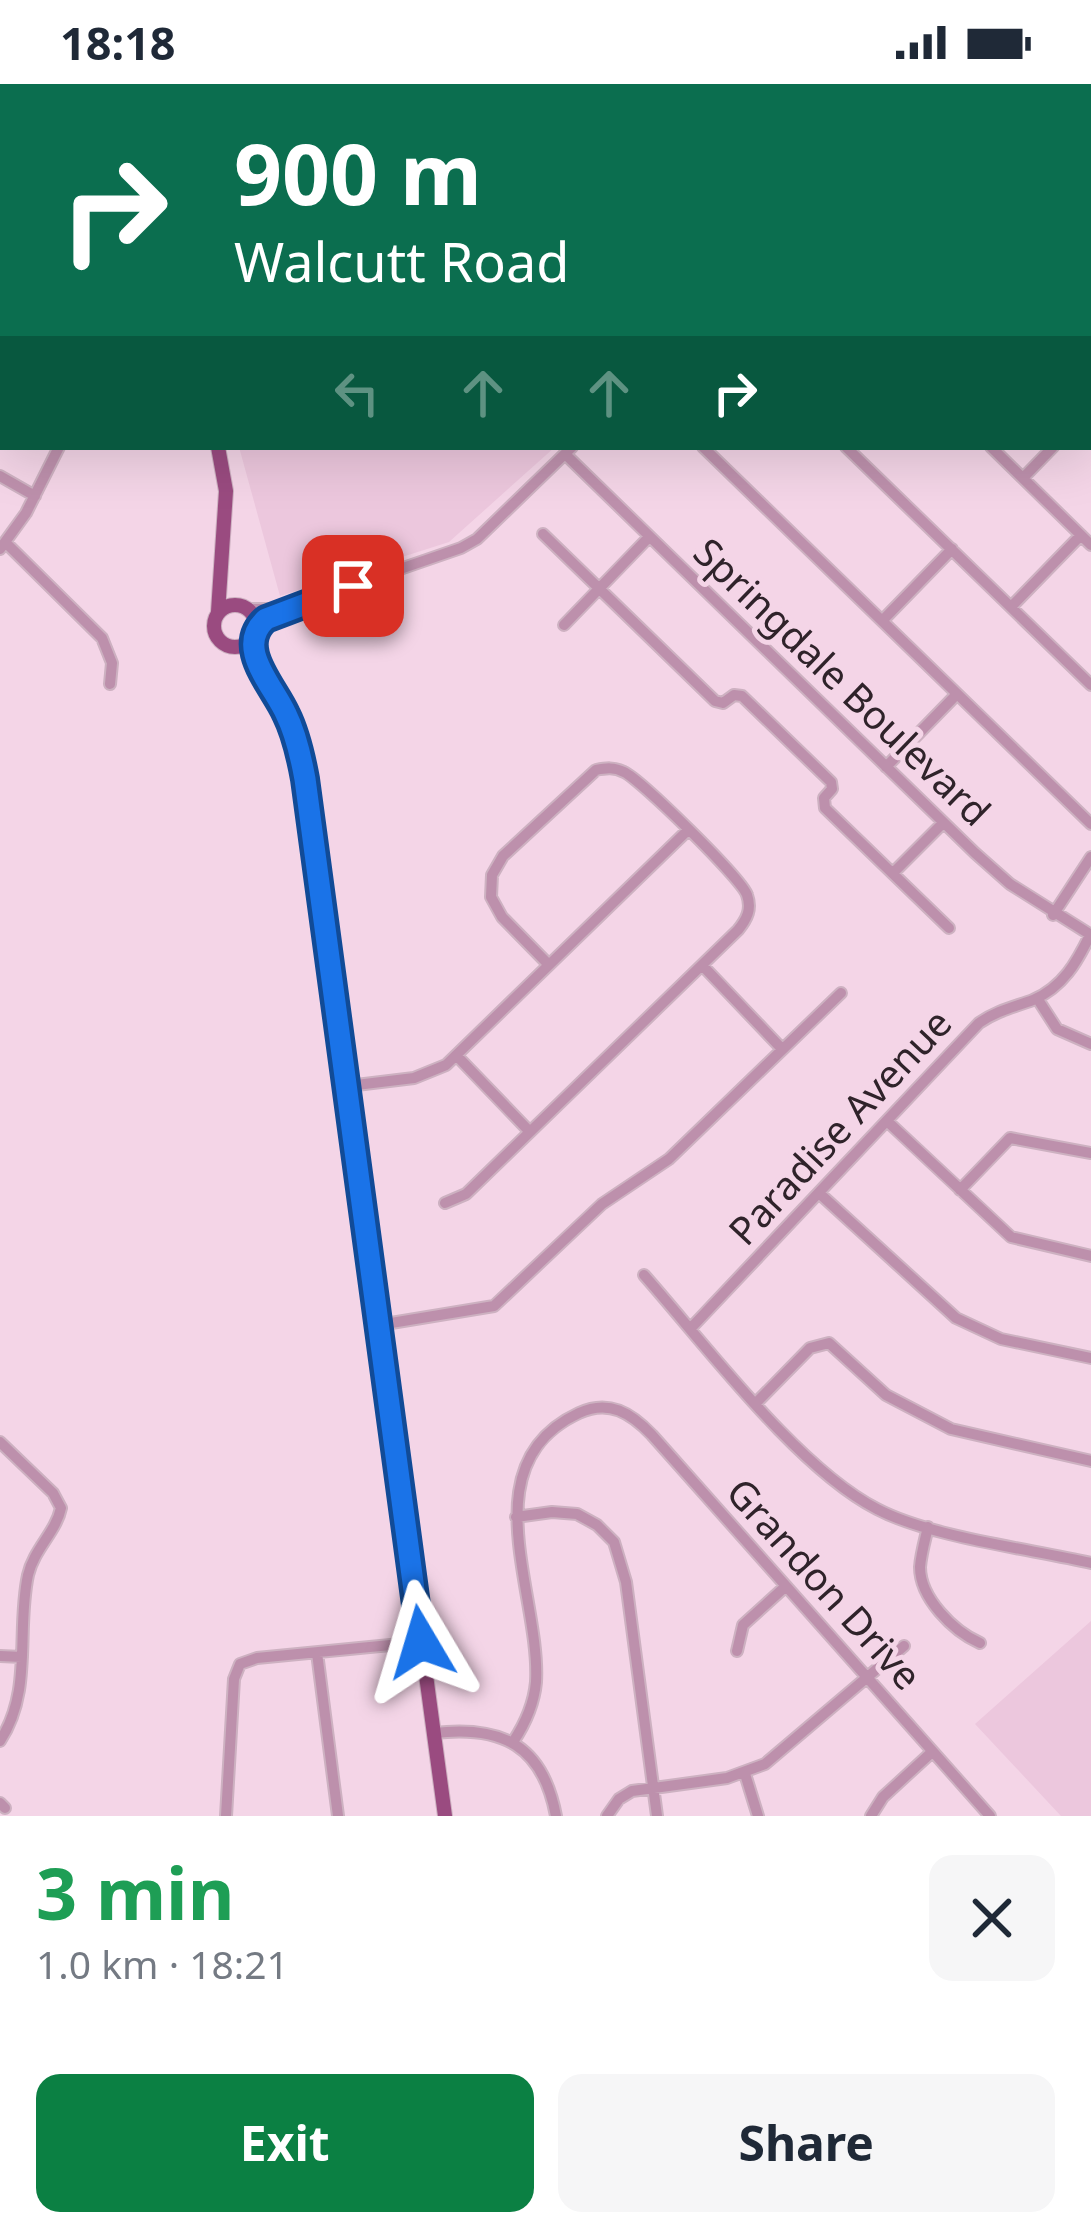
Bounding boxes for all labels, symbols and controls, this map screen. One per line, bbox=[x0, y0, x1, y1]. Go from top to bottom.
text: 18:18 bbox=[60, 12, 176, 73]
text: 900 m bbox=[234, 115, 482, 230]
icon: right bbox=[36, 132, 192, 288]
text: Walcutt Road bbox=[234, 224, 569, 298]
icon: left bbox=[324, 360, 390, 426]
icon: ahead bbox=[450, 360, 516, 426]
icon: ahead bbox=[576, 360, 642, 426]
icon: right bbox=[702, 360, 768, 426]
street label: Springdale Boulevard bbox=[683, 525, 1003, 837]
pin bbox=[302, 535, 404, 637]
icon: arrive bbox=[320, 553, 386, 619]
street label: Paradise Avenue bbox=[716, 997, 962, 1255]
street label: Grandon Drive bbox=[716, 1466, 934, 1700]
position arrow bbox=[358, 1579, 484, 1705]
text: 3 min bbox=[36, 1843, 234, 1941]
button: close bbox=[929, 1855, 1055, 1981]
text: 1.0 km · 18:21 bbox=[36, 1937, 289, 1990]
button: Exit bbox=[36, 2074, 534, 2212]
button: Share bbox=[558, 2074, 1055, 2212]

